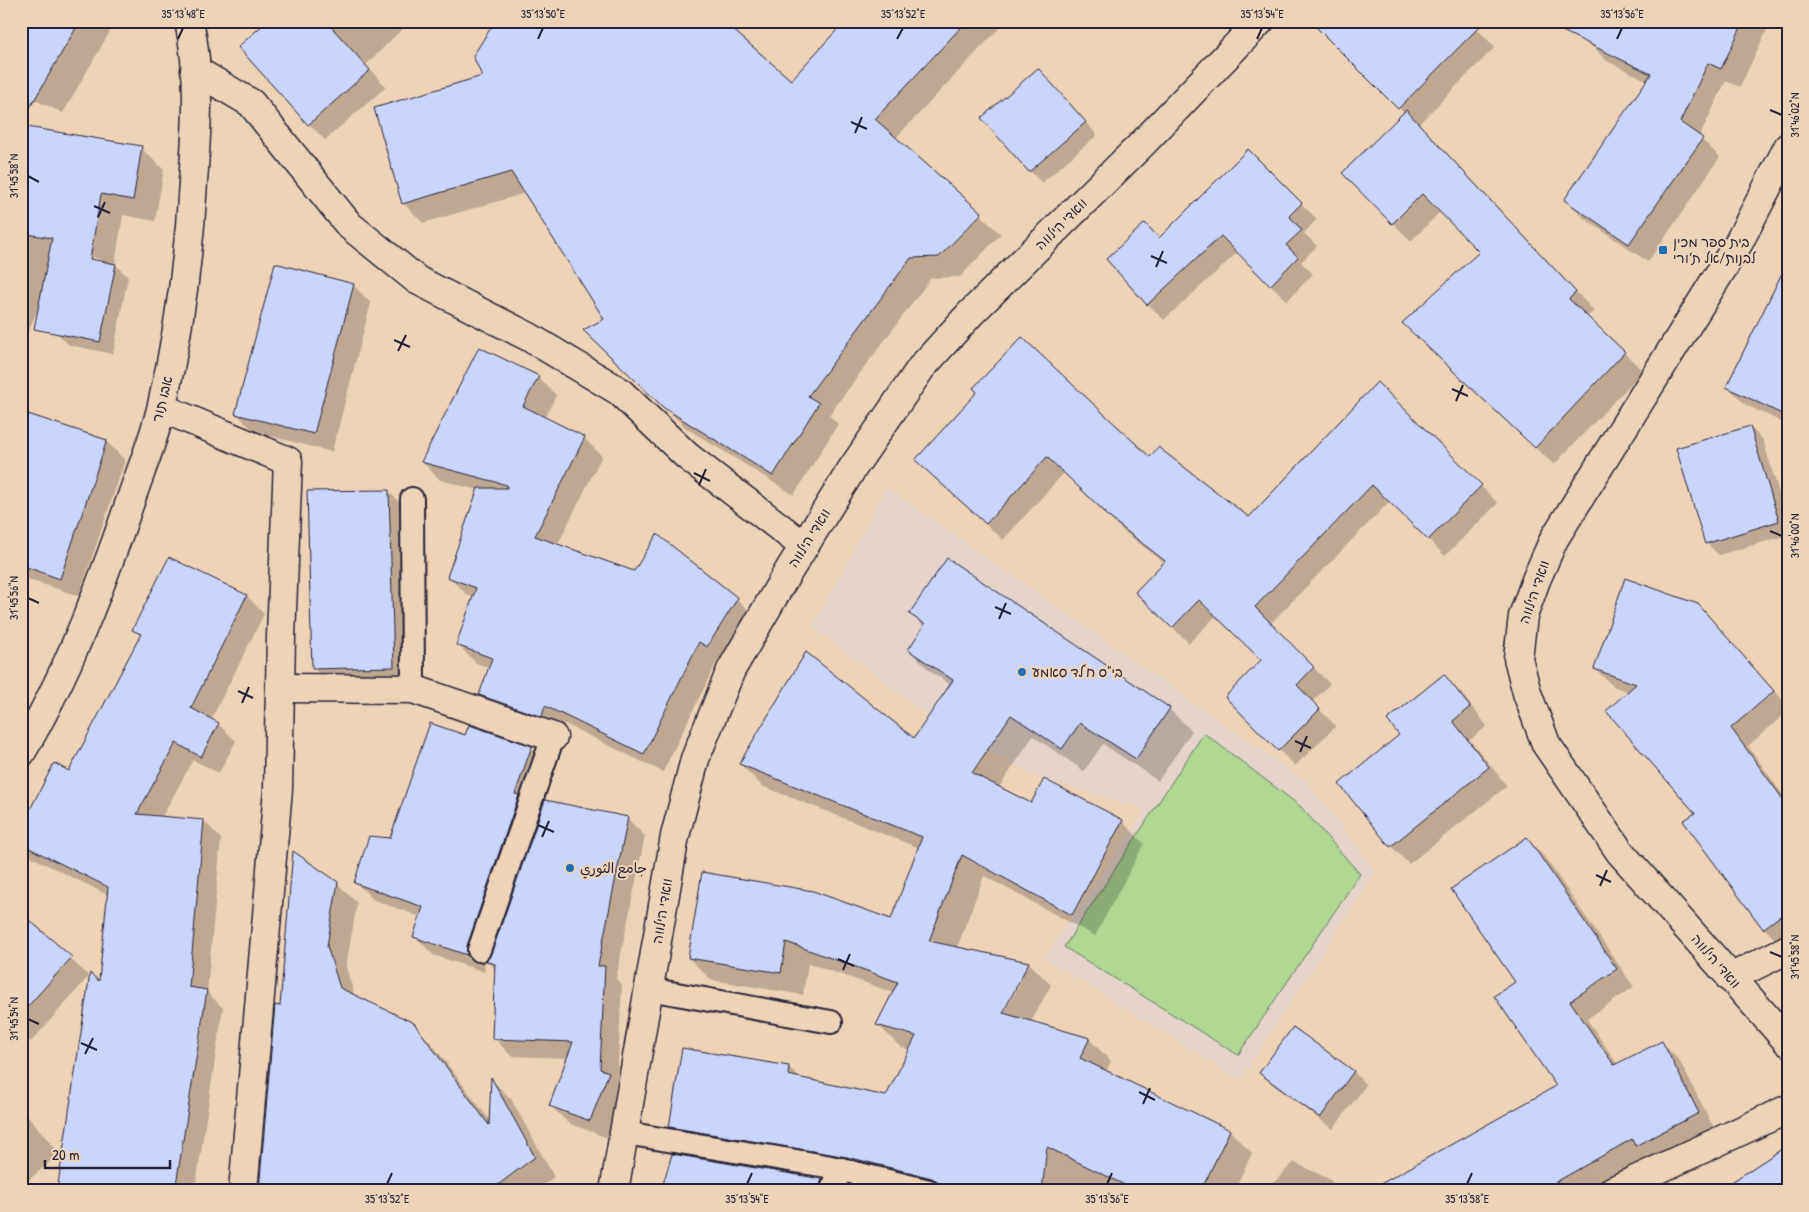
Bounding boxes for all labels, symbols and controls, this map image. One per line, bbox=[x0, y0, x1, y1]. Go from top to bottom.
text: 35°13'48"E bbox=[161, 5, 205, 22]
text: 35°13'50"E bbox=[521, 5, 566, 22]
text: 35°13'52"E bbox=[881, 5, 926, 22]
text: 35°13'54"E bbox=[1240, 5, 1284, 22]
text: 35°13'56"E bbox=[1600, 5, 1645, 22]
text: 31°46'02"N bbox=[1786, 93, 1803, 137]
text: 31°45'58"N bbox=[5, 154, 22, 198]
street label: וואדי הילווה bbox=[1031, 194, 1091, 254]
place label: בית ספר מכין לבנות/אל ת׳ורי bbox=[1673, 232, 1757, 267]
marker: בית ספר מכין לבנות/אל ת׳ורי bbox=[1657, 244, 1669, 256]
street label: אבו תור bbox=[147, 373, 177, 424]
street label: וואדי הילווה bbox=[783, 505, 834, 571]
text: 31°46'00"N bbox=[1786, 514, 1803, 558]
street label: וואדי הילווה bbox=[1514, 557, 1553, 626]
text: 31°45'56"N bbox=[5, 576, 22, 620]
place label: בי"ס ח'לד סאמע bbox=[1032, 662, 1123, 681]
marker: בי"ס ח'לד סאמע bbox=[1016, 666, 1028, 678]
place label: جامع الثوري bbox=[580, 858, 647, 879]
marker: جامع الثوري bbox=[564, 862, 576, 874]
street label: וואדי הילווה bbox=[647, 877, 676, 945]
street label: וואדי הילווה bbox=[1687, 929, 1745, 992]
text: 31°45'58"N bbox=[1786, 935, 1803, 979]
text: 31°45'54"N bbox=[5, 997, 22, 1041]
scale bar bbox=[45, 1137, 170, 1169]
text: 20 m bbox=[52, 1144, 79, 1165]
text: 35°13'52"E bbox=[365, 1190, 410, 1207]
text: 35°13'54"E bbox=[725, 1190, 769, 1207]
text: 35°13'56"E bbox=[1085, 1190, 1130, 1207]
text: 35°13'58"E bbox=[1445, 1190, 1490, 1207]

